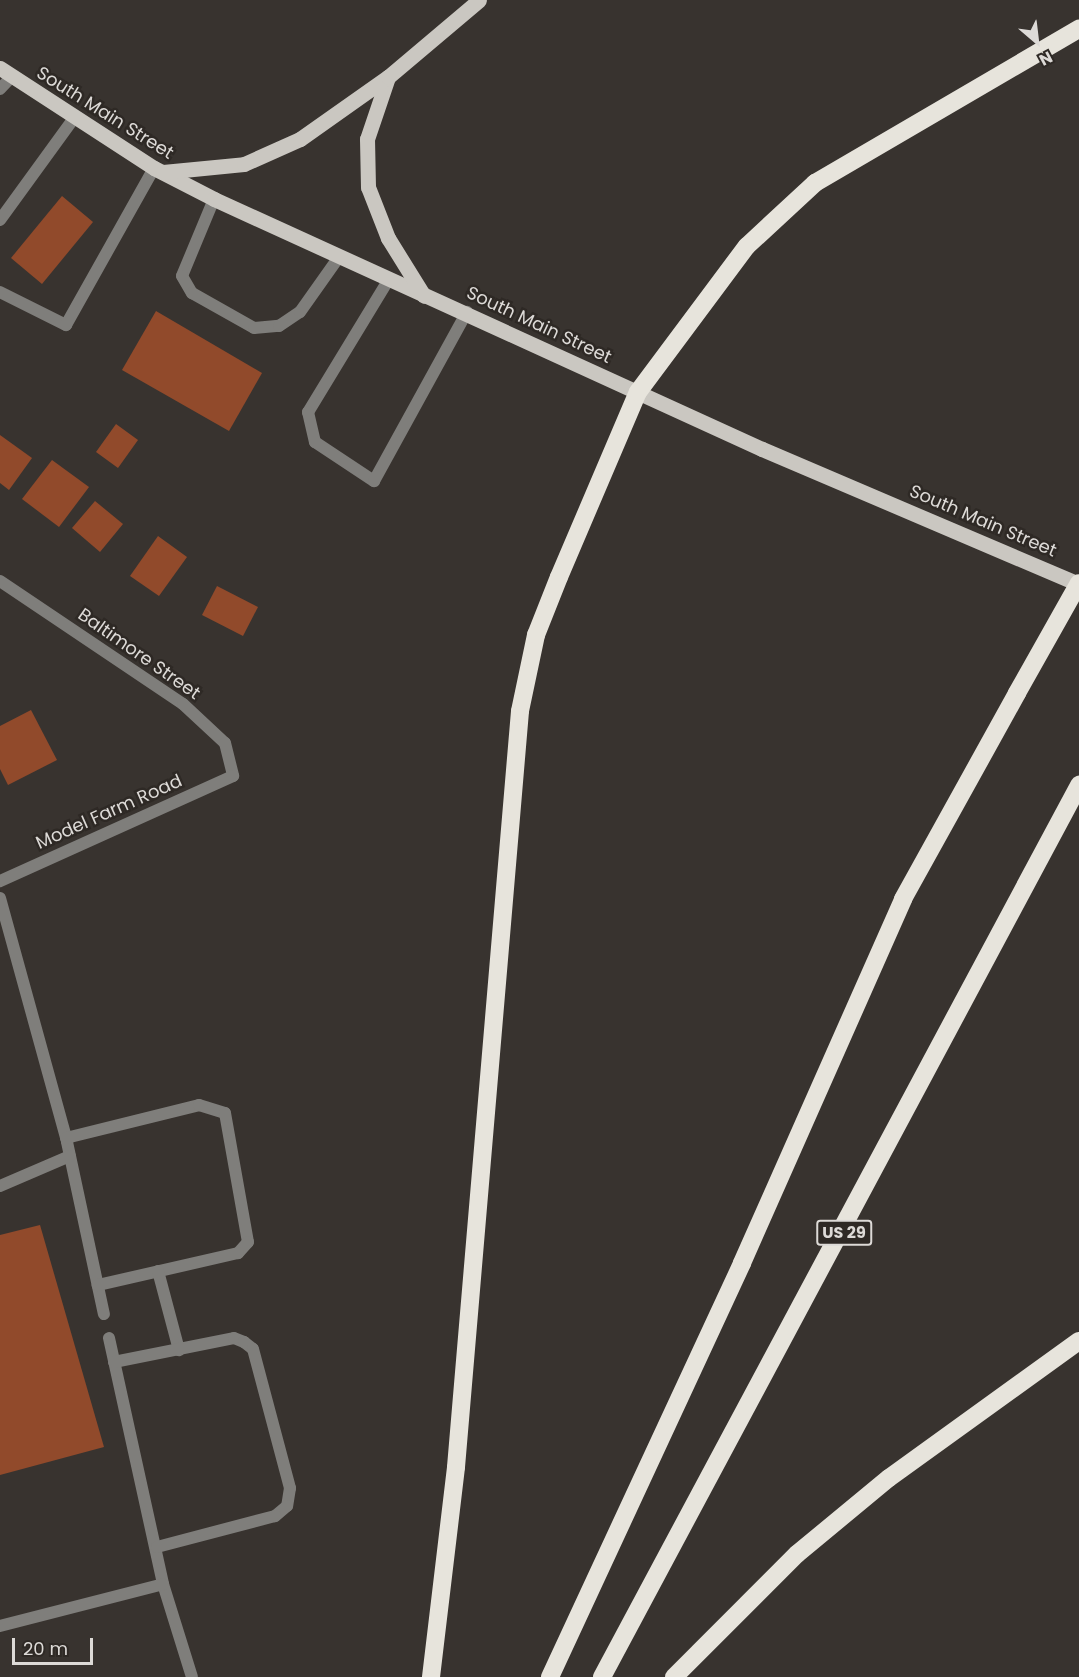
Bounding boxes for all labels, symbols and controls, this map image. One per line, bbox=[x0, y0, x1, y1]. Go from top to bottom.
north arrow bbox=[1007, 12, 1067, 72]
text: N bbox=[1035, 45, 1056, 71]
street label: South Main Street bbox=[32, 62, 178, 164]
street label: South Main Street bbox=[463, 282, 615, 368]
street label: South Main Street bbox=[906, 480, 1060, 562]
street label: Baltimore Street bbox=[74, 604, 204, 704]
street label: Model Farm Road bbox=[33, 770, 185, 854]
road number: US 29 bbox=[816, 1220, 872, 1246]
scale bar bbox=[15, 1626, 96, 1664]
text: 20 m bbox=[23, 1636, 68, 1661]

